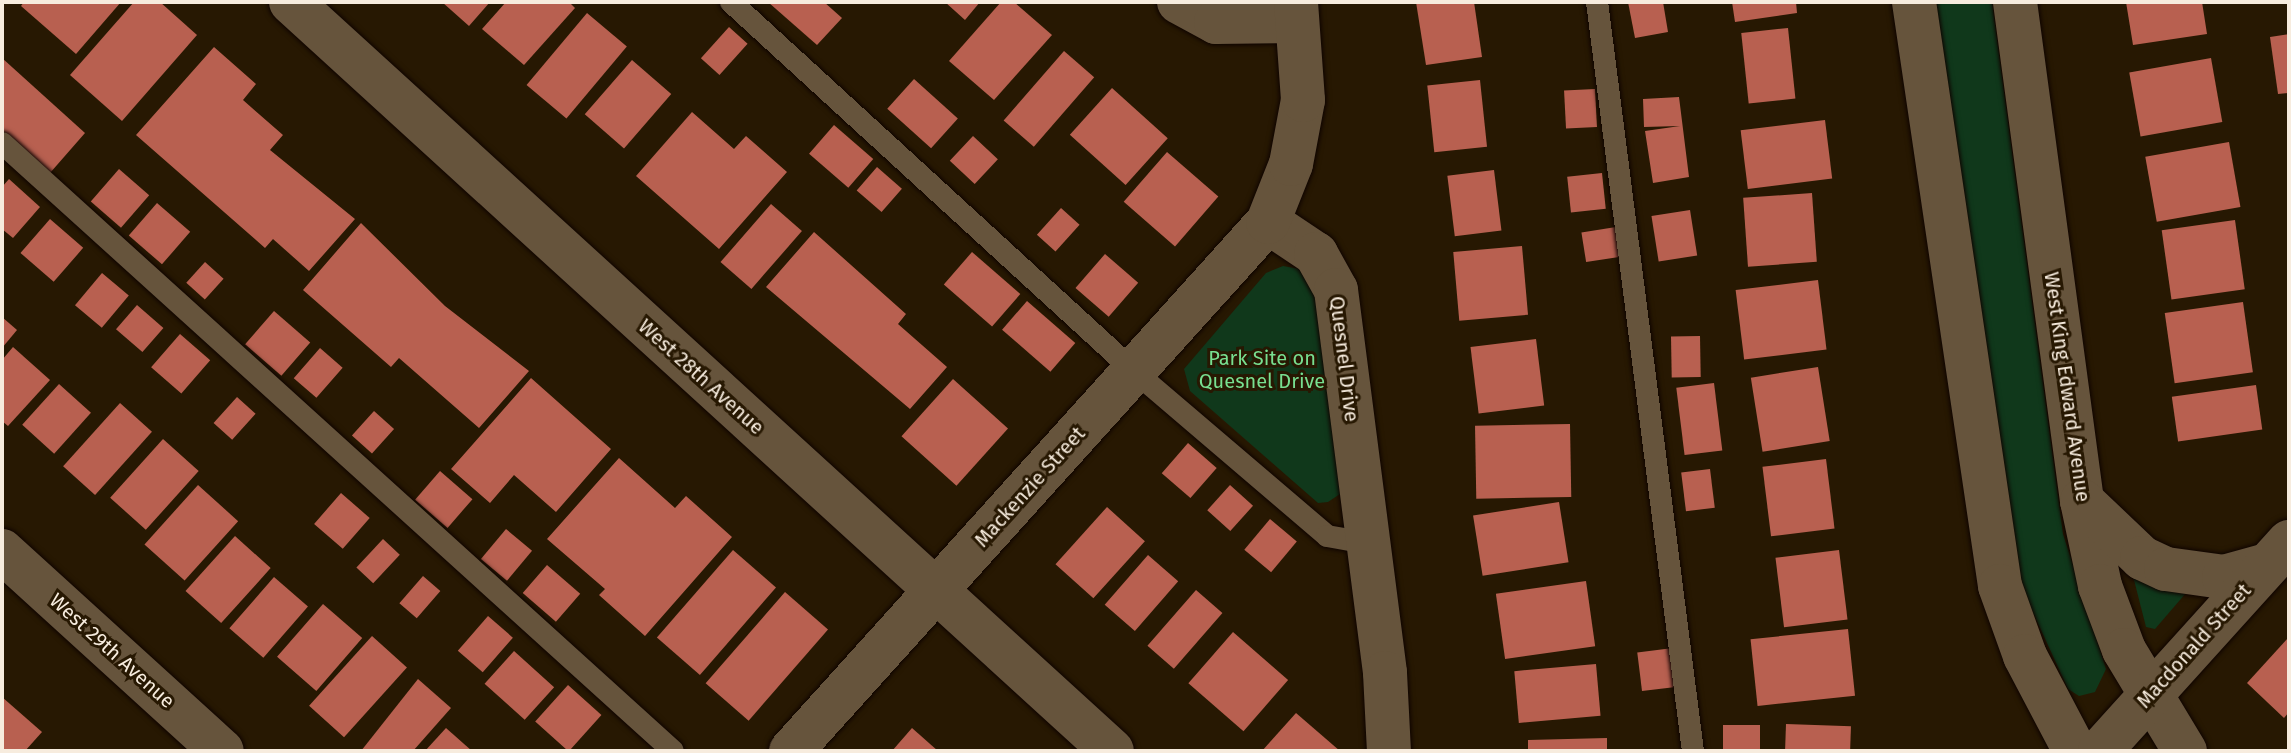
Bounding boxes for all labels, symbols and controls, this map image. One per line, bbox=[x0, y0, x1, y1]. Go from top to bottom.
street label: West King Edward Avenue bbox=[2039, 270, 2095, 504]
street label: Quesnel Drive bbox=[1324, 295, 1364, 423]
street label: West 28th Avenue bbox=[633, 314, 769, 440]
park label: Park Site on Quesnel Drive bbox=[1199, 347, 1325, 394]
street label: Mackenzie Street bbox=[970, 422, 1090, 552]
street label: Macdonald Street bbox=[2132, 579, 2256, 713]
street label: West 29th Avenue bbox=[45, 589, 179, 713]

